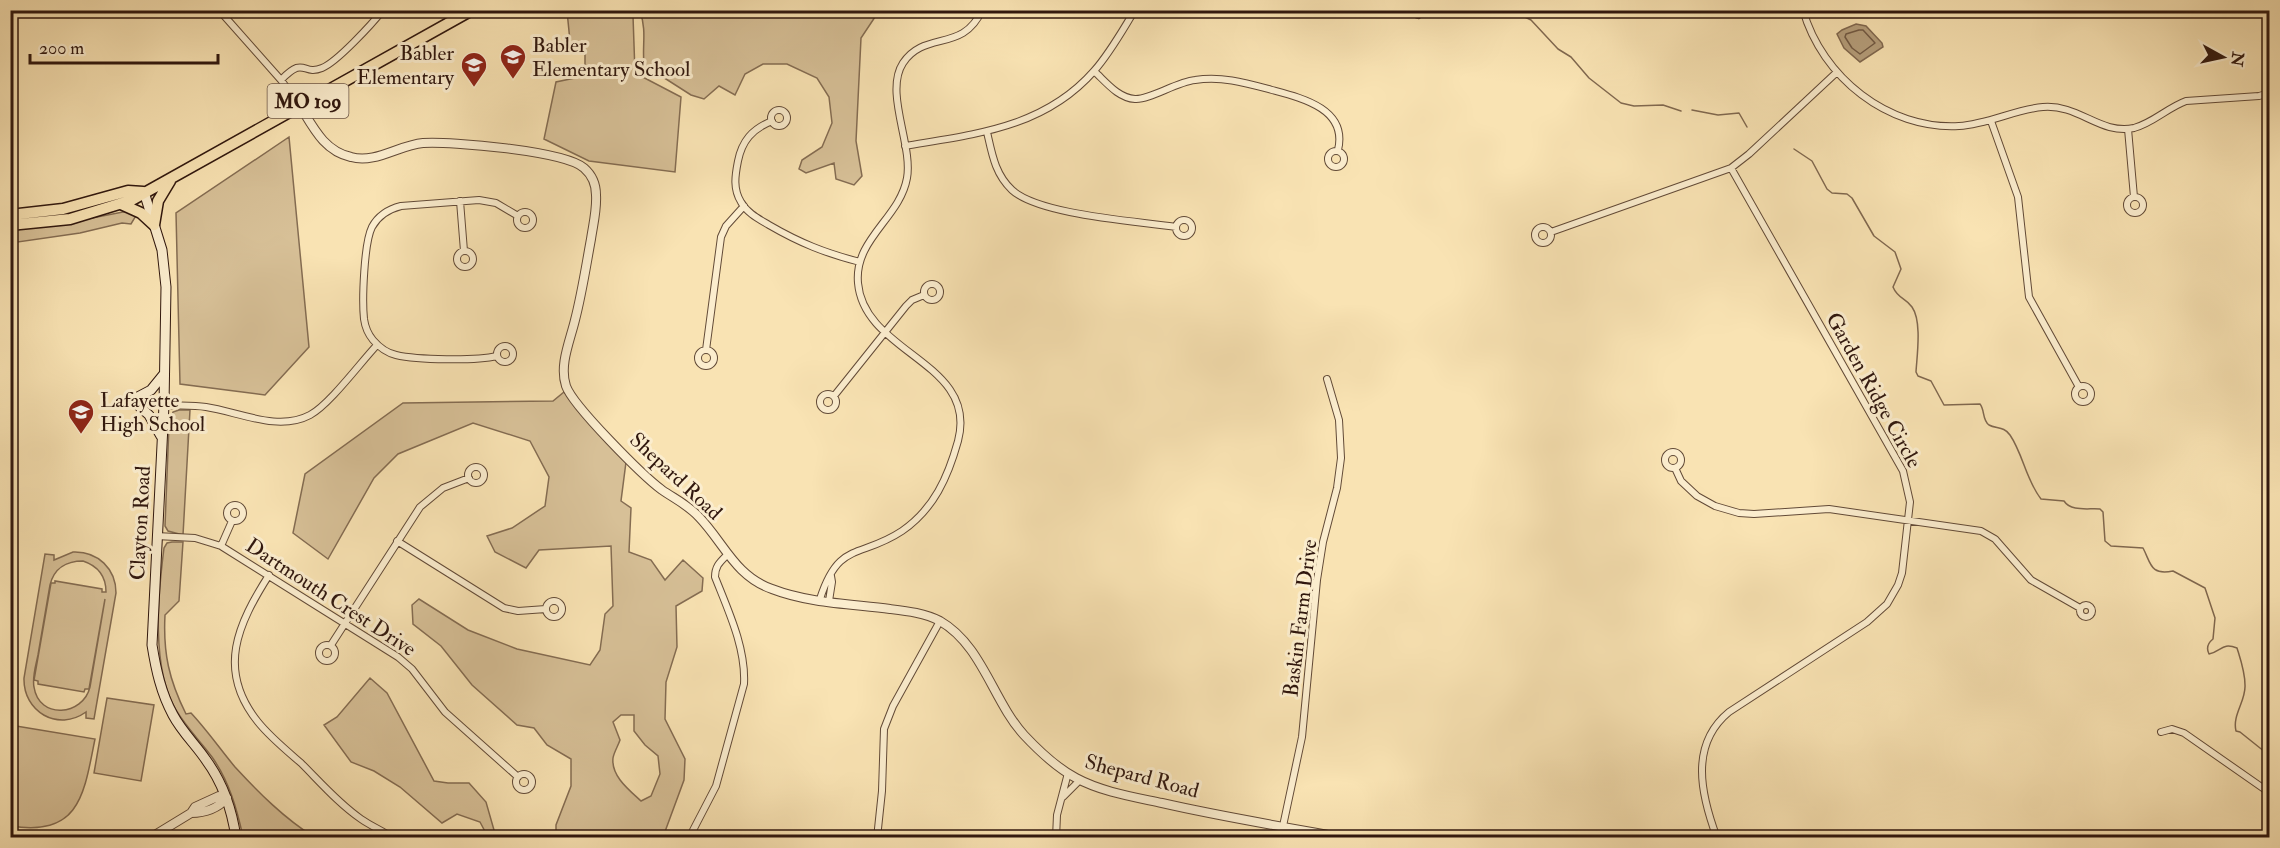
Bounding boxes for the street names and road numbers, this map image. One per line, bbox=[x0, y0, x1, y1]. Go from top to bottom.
road number: MO 109 bbox=[268, 84, 348, 118]
street label: Garden Ridge Circle bbox=[1820, 308, 1928, 473]
street label: Shepard Road bbox=[624, 427, 728, 527]
street label: Clayton Road bbox=[124, 465, 157, 581]
street label: Dartmouth Crest Drive bbox=[240, 532, 421, 663]
street label: Baskin Farm Drive bbox=[1277, 538, 1324, 698]
street label: Shepard Road bbox=[1082, 748, 1203, 805]

